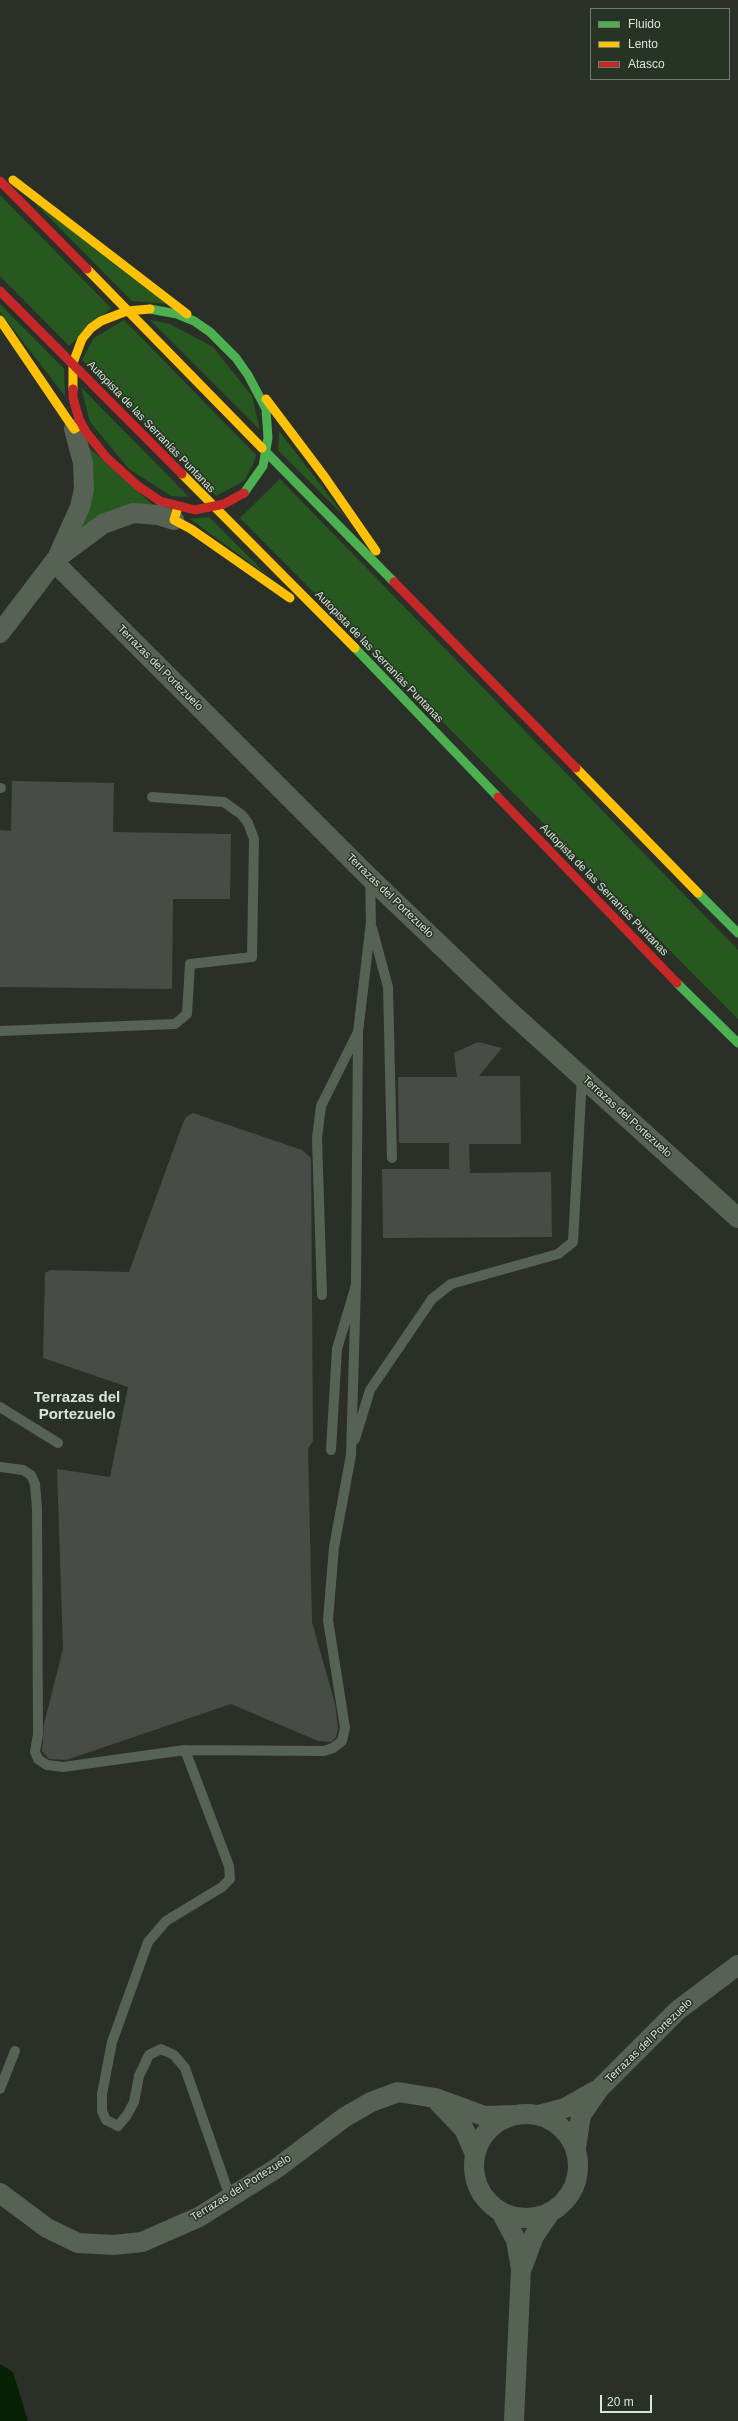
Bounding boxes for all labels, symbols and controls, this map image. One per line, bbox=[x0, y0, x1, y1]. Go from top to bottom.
legend bbox=[590, 8, 730, 80]
text: Fluido bbox=[628, 17, 661, 31]
text: Lento bbox=[628, 37, 658, 51]
text: Atasco bbox=[628, 57, 665, 71]
street label: Autopista de las Serranías Puntanas bbox=[84, 358, 218, 496]
street label: Autopista de las Serranías Puntanas bbox=[312, 588, 446, 726]
street label: Terrazas del Portezuelo bbox=[114, 622, 206, 714]
street label: Autopista de las Serranías Puntanas bbox=[537, 821, 671, 959]
street label: Terrazas del Portezuelo bbox=[344, 851, 436, 941]
street label: Terrazas del Portezuelo bbox=[580, 1073, 674, 1161]
district label: Terrazas del Portezuelo bbox=[34, 1389, 120, 1424]
street label: Terrazas del Portezuelo bbox=[603, 1996, 695, 2086]
street label: Terrazas del Portezuelo bbox=[189, 2152, 293, 2224]
scale bar bbox=[602, 2387, 654, 2413]
text: 20 m bbox=[607, 2395, 634, 2409]

